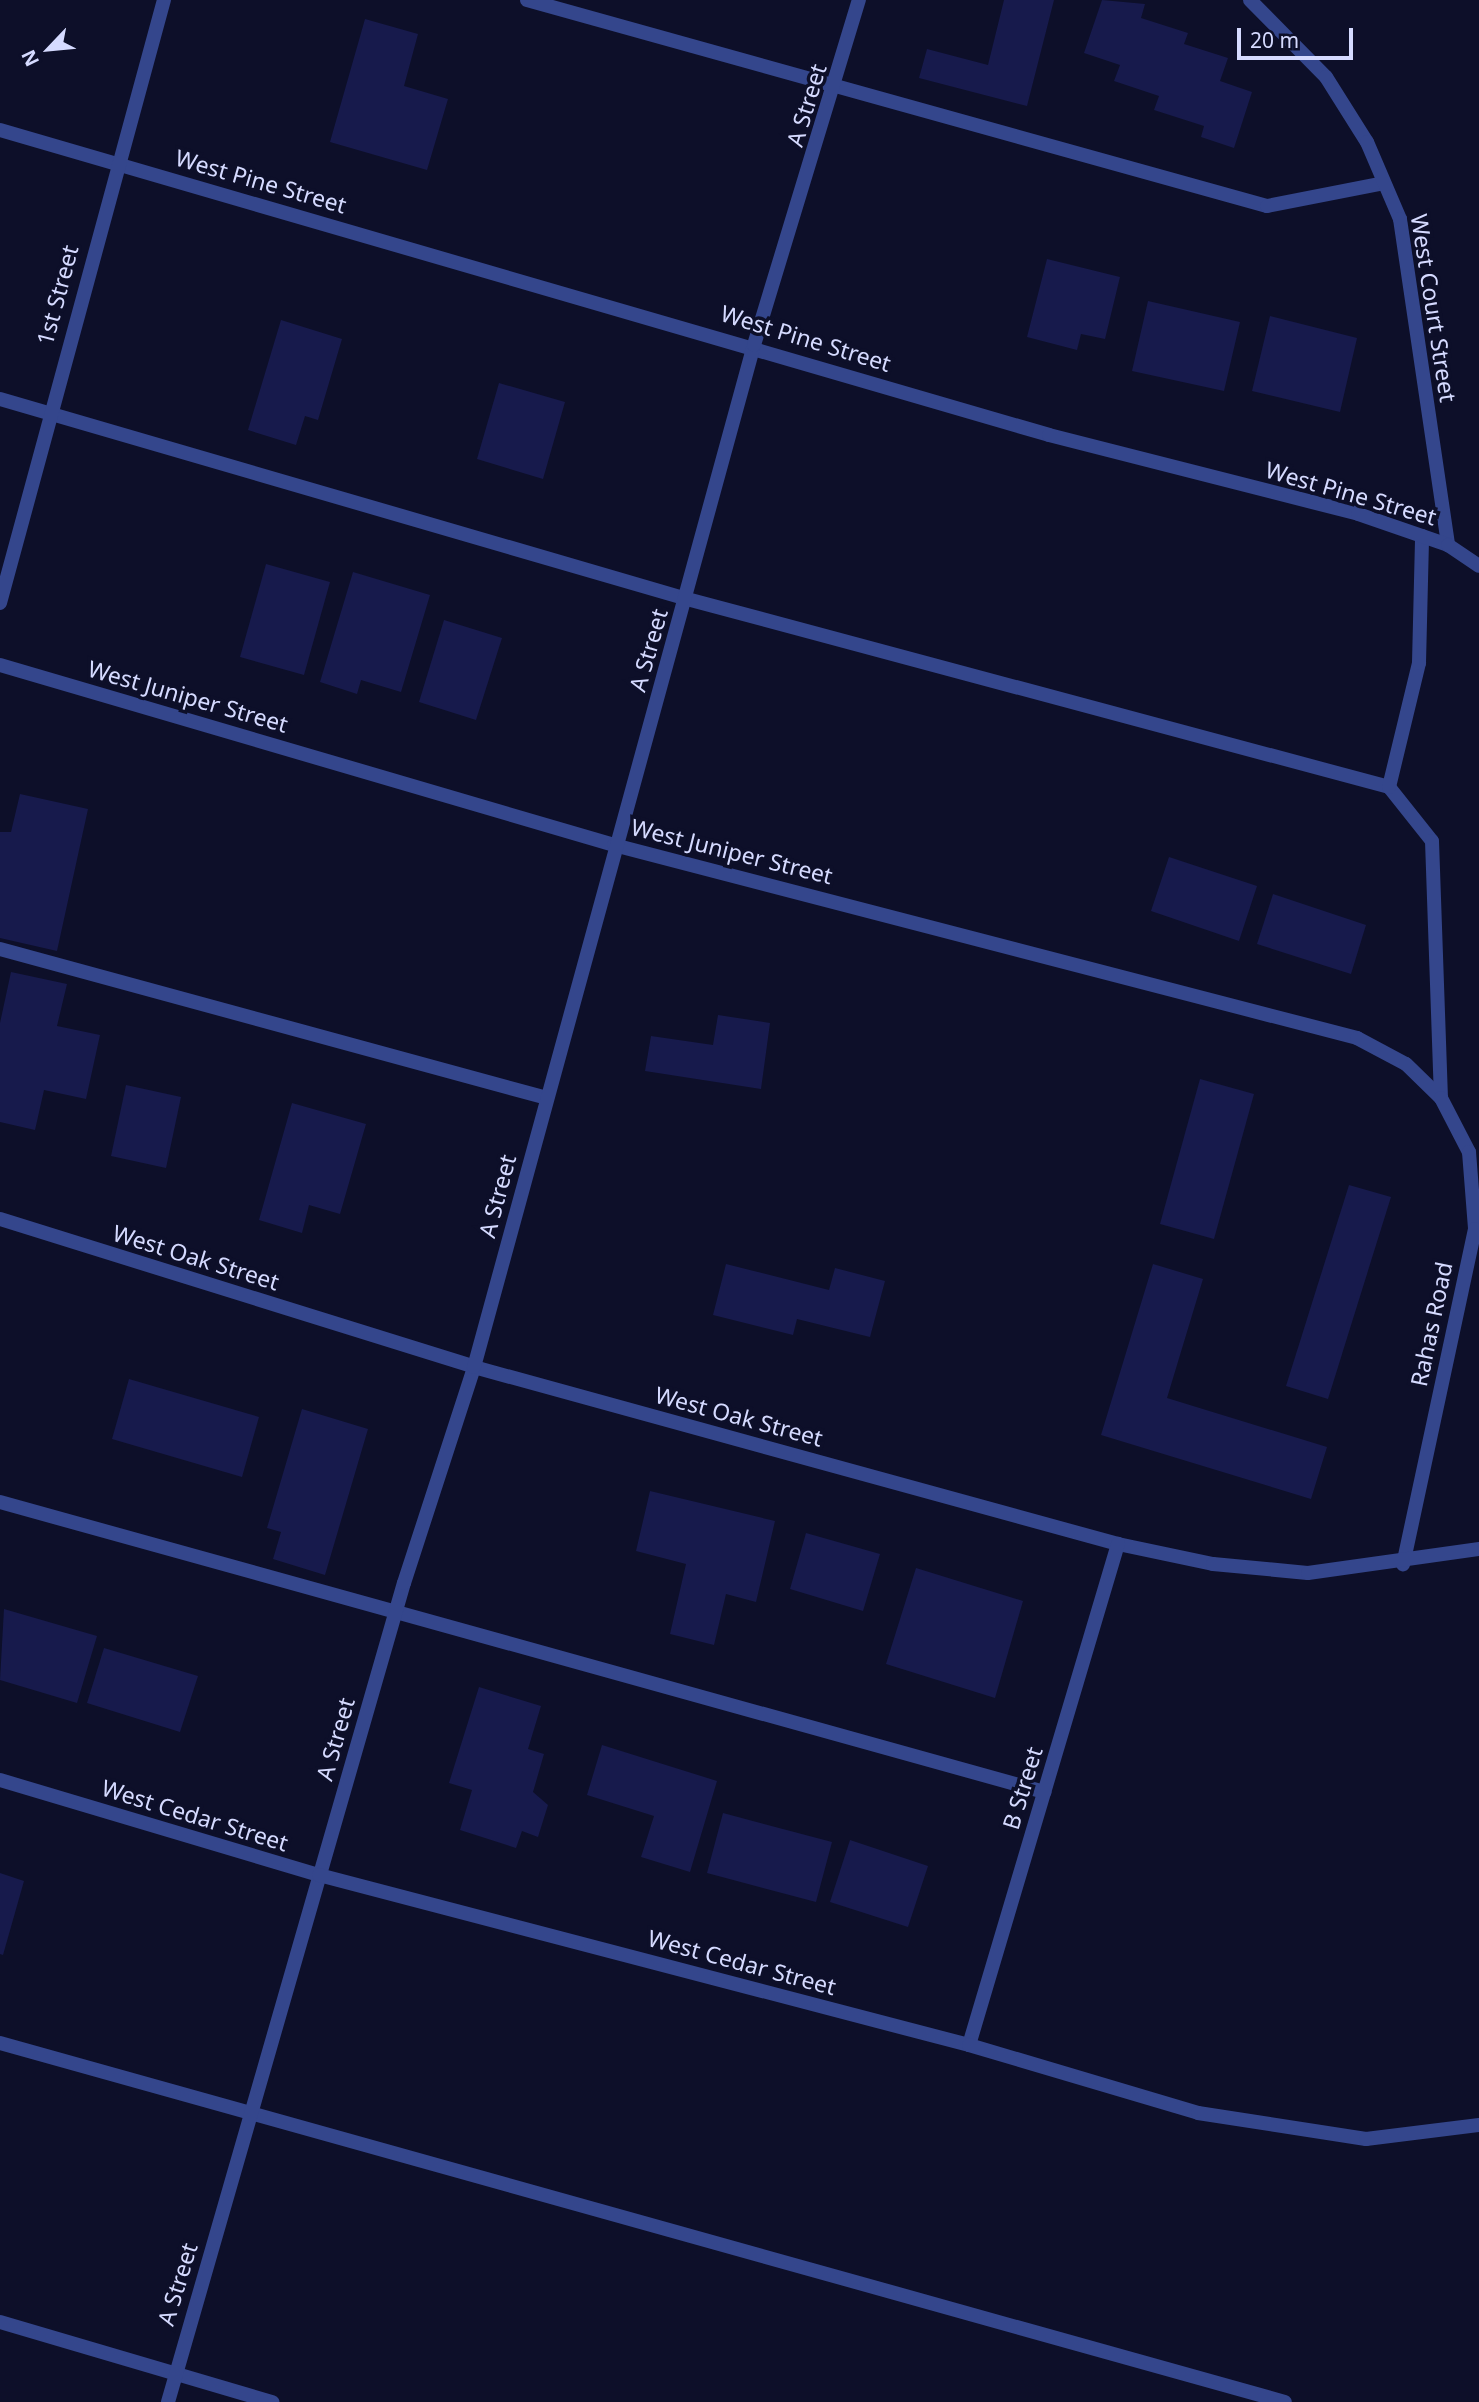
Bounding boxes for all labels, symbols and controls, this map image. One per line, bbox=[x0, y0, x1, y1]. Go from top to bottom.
north arrow bbox=[14, 14, 84, 84]
scale bar bbox=[1241, 14, 1356, 58]
text: 20 m bbox=[1250, 26, 1299, 54]
text: N bbox=[15, 46, 45, 71]
street label: A Street bbox=[780, 60, 832, 150]
street label: West Pine Street bbox=[172, 143, 350, 219]
street label: West Court Street bbox=[1406, 212, 1462, 404]
street label: 1st Street bbox=[30, 242, 84, 348]
street label: West Pine Street bbox=[718, 299, 894, 377]
street label: West Pine Street bbox=[1262, 455, 1440, 531]
street label: A Street bbox=[623, 605, 673, 695]
street label: West Juniper Street bbox=[85, 654, 291, 738]
street label: West Juniper Street bbox=[628, 813, 836, 889]
street label: A Street bbox=[473, 1151, 521, 1241]
street label: West Oak Street bbox=[109, 1219, 283, 1295]
street label: Rahas Road bbox=[1404, 1259, 1458, 1389]
street label: West Oak Street bbox=[652, 1380, 826, 1452]
street label: A Street bbox=[310, 1694, 360, 1784]
street label: B Street bbox=[996, 1743, 1048, 1833]
street label: West Cedar Street bbox=[98, 1774, 292, 1856]
street label: West Cedar Street bbox=[645, 1924, 839, 2000]
street label: A Street bbox=[151, 2239, 203, 2329]

